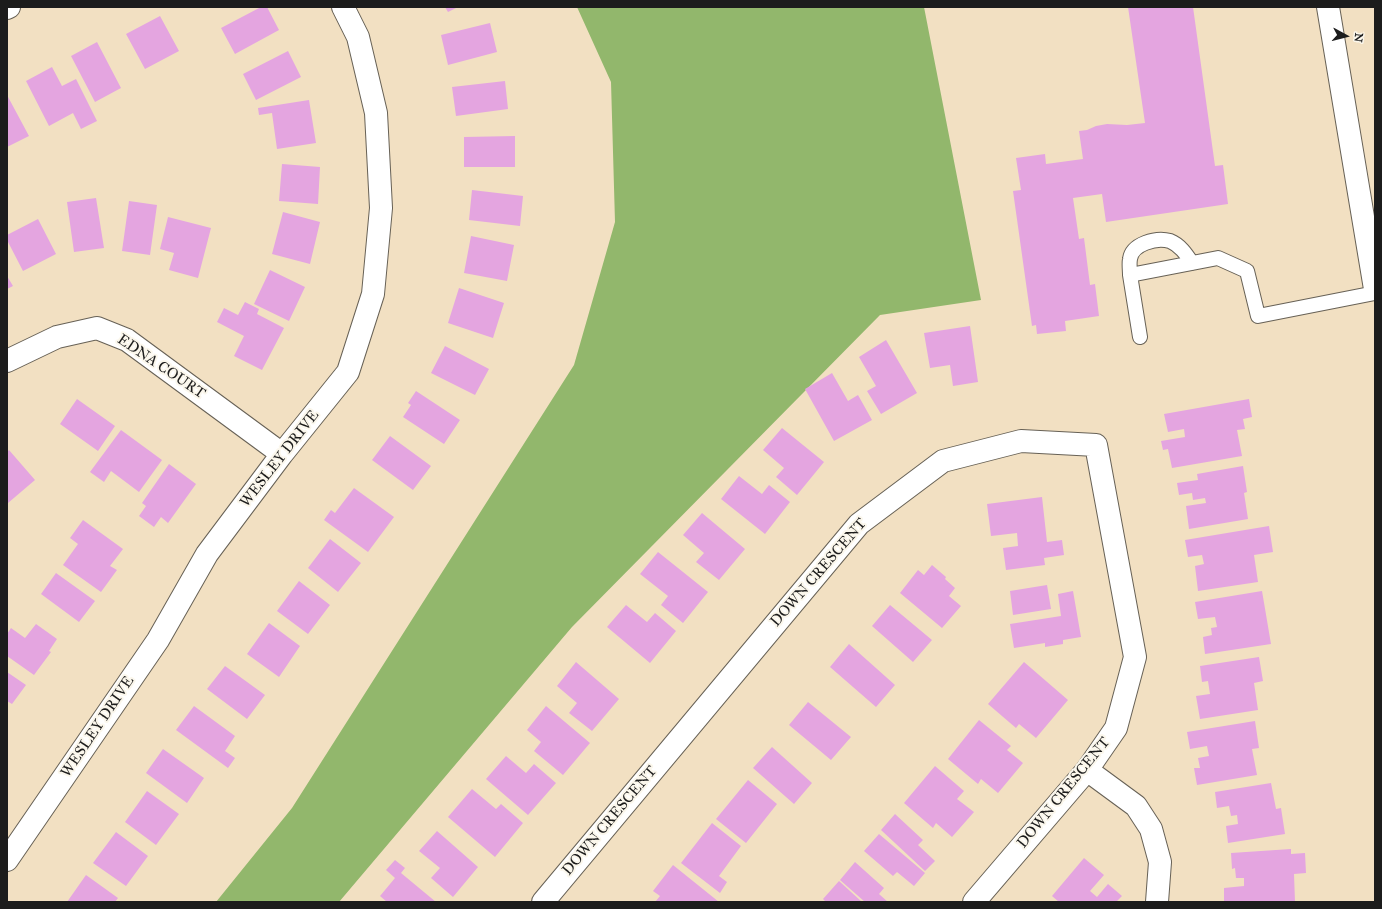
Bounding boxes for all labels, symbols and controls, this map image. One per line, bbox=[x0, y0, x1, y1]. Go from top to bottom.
north arrow bbox=[1326, 16, 1366, 56]
text: N bbox=[1351, 32, 1365, 43]
street label: EDNA COURT bbox=[114, 331, 208, 403]
street label: WESLEY DRIVE bbox=[237, 407, 323, 511]
street label: DOWN CRESCENT bbox=[767, 515, 871, 631]
street label: WESLEY DRIVE bbox=[58, 673, 138, 781]
street label: DOWN CRESCENT bbox=[1014, 734, 1114, 852]
street label: DOWN CRESCENT bbox=[559, 763, 661, 879]

